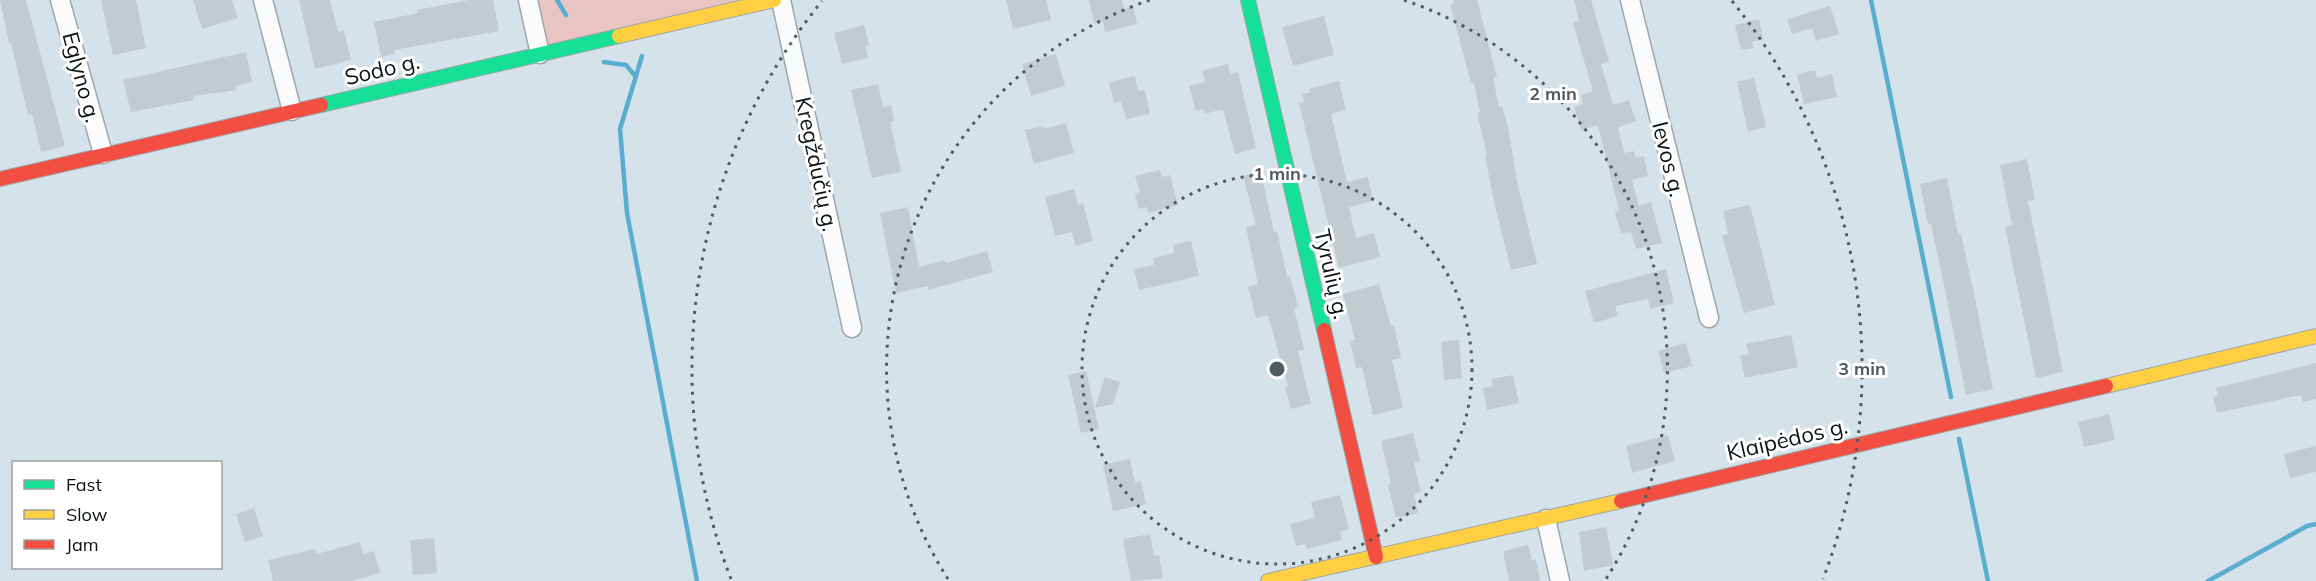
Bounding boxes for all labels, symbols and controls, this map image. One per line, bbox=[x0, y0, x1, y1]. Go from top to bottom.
street label: Eglyno g. bbox=[57, 29, 107, 125]
street label: Sodo g. bbox=[342, 47, 422, 91]
text: 2 min bbox=[1529, 82, 1577, 105]
street label: Kregždučių g. bbox=[789, 94, 845, 234]
street label: Ievos g. bbox=[1646, 118, 1692, 200]
text: 1 min bbox=[1253, 162, 1301, 185]
street label: Tyrulių g. bbox=[1308, 226, 1356, 322]
text: 3 min bbox=[1838, 357, 1886, 380]
centre of rings bbox=[1267, 359, 1287, 379]
street label: Klaipėdos g. bbox=[1724, 411, 1850, 467]
legend bbox=[12, 461, 222, 569]
text: Fast bbox=[66, 473, 102, 496]
text: Slow bbox=[66, 503, 108, 526]
text: Jam bbox=[66, 533, 99, 556]

